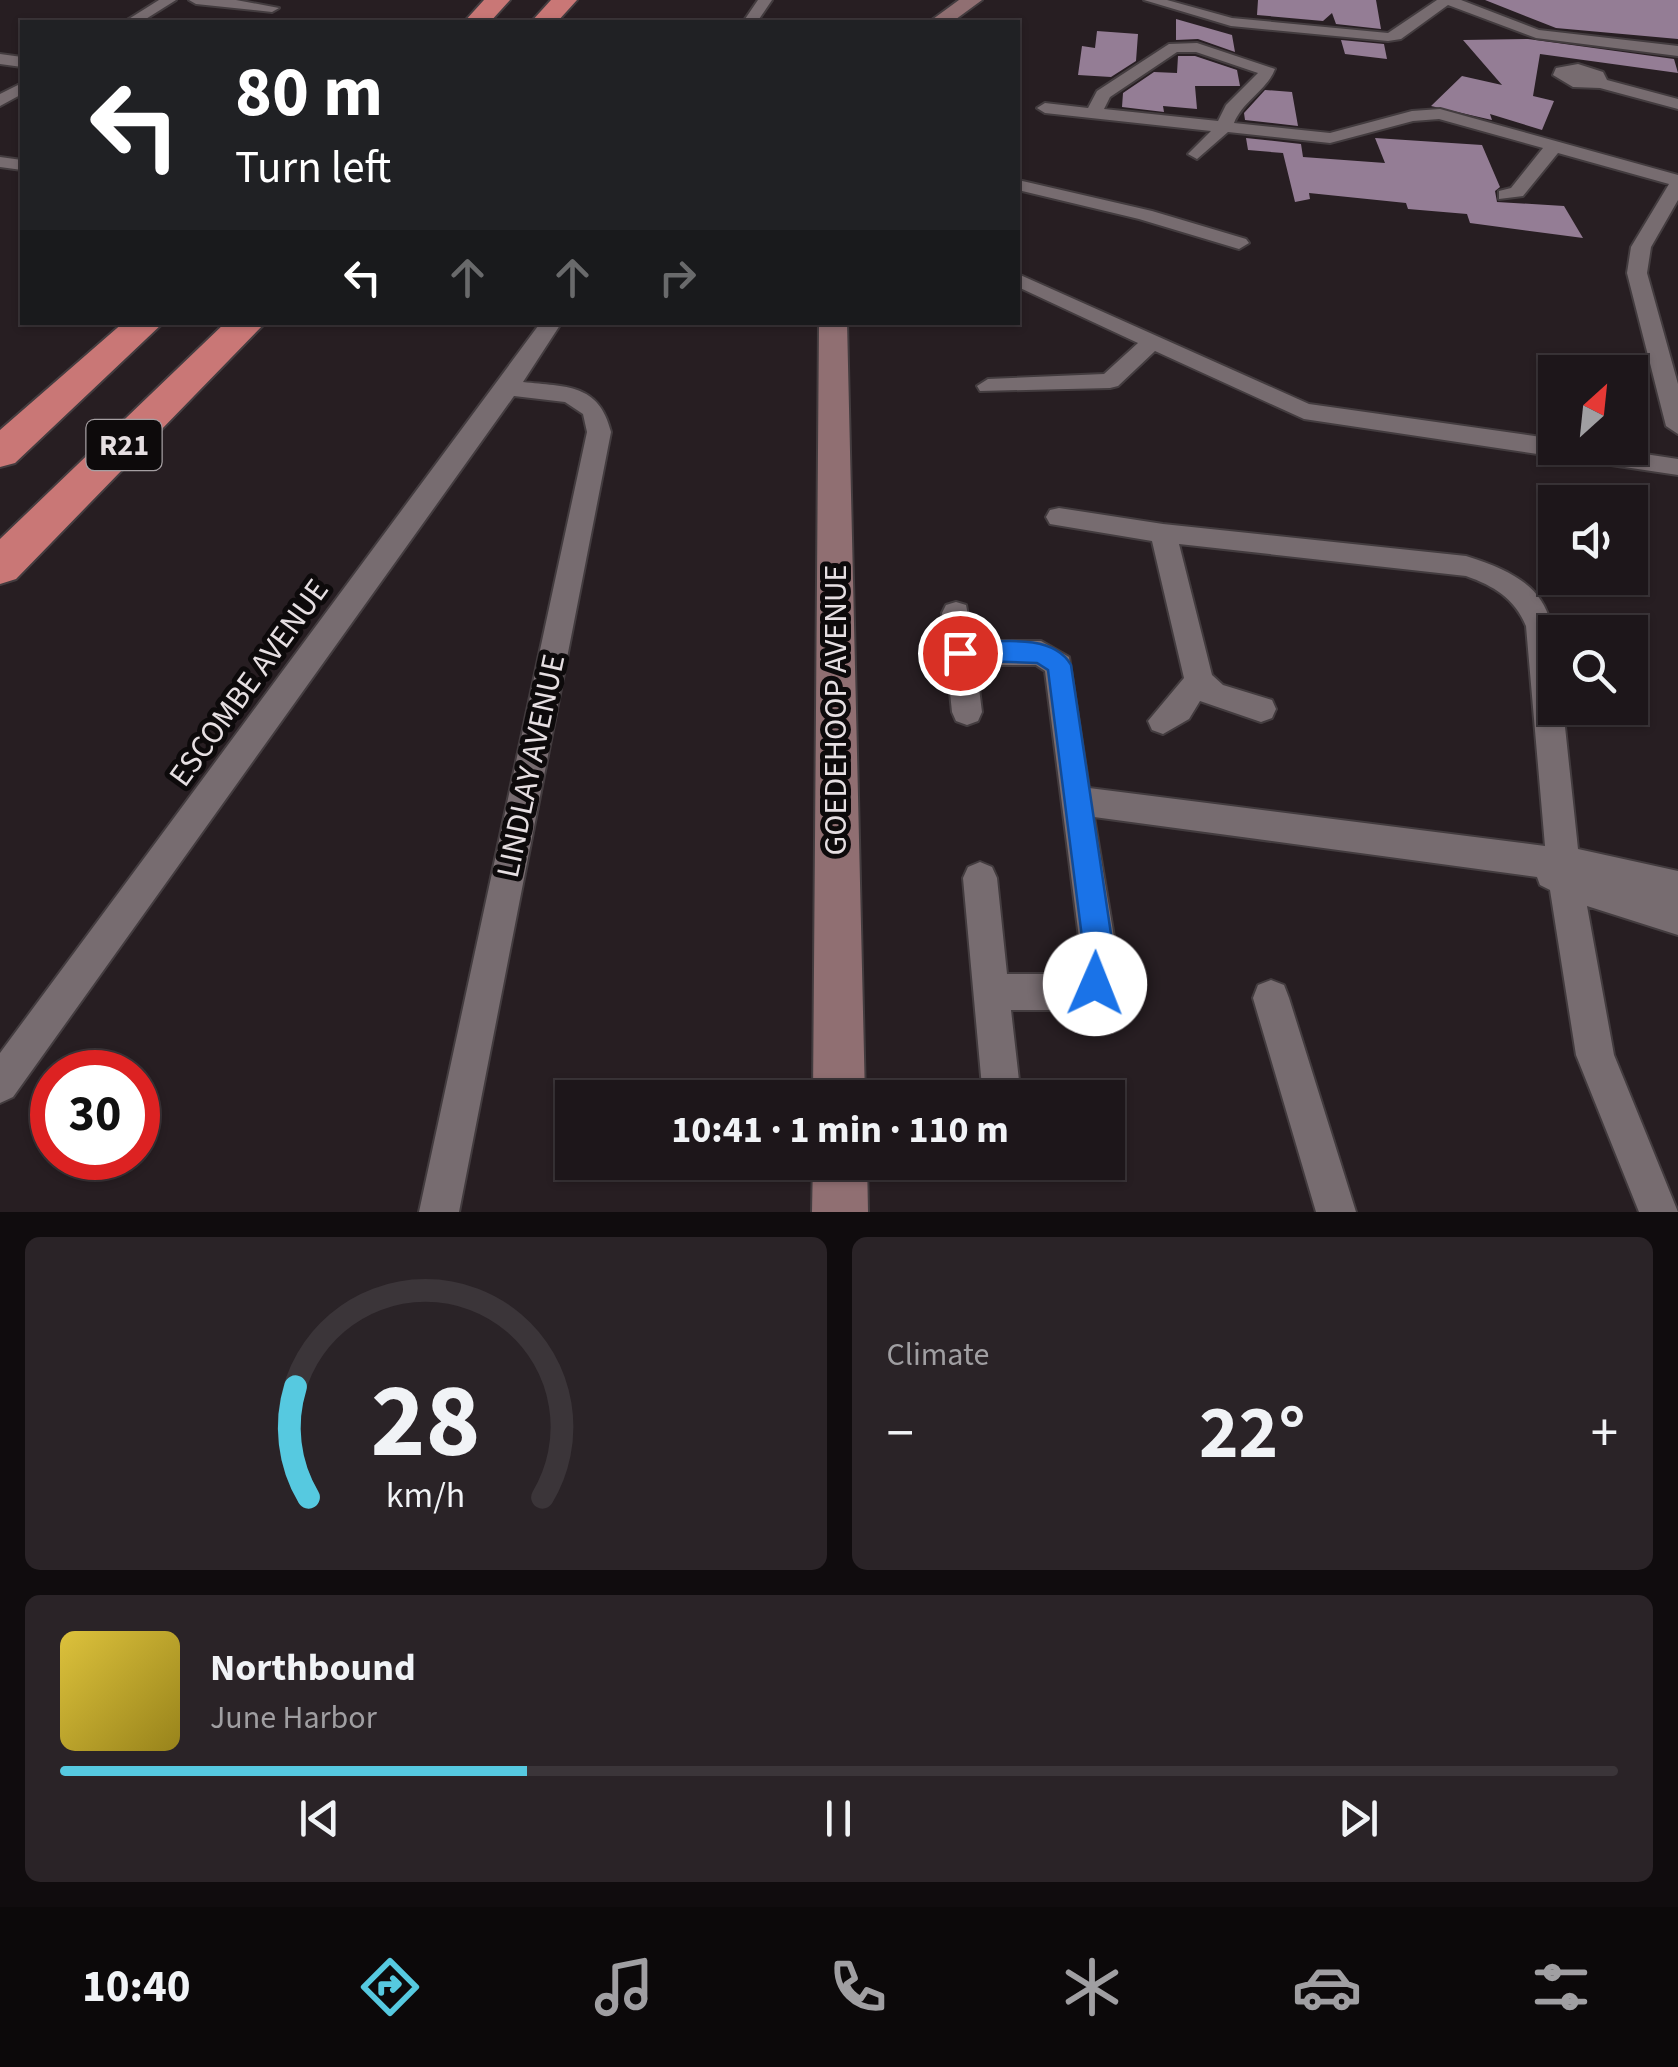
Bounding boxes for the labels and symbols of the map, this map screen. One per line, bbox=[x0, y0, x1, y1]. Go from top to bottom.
north arrow bbox=[1538, 355, 1648, 465]
road number: R21 bbox=[86, 420, 162, 470]
street label: GOEDEHOOP AVENUE bbox=[813, 565, 859, 855]
street label: ESCOMBE AVENUE bbox=[158, 570, 340, 796]
pin bbox=[918, 611, 1003, 696]
street label: LINDLAY AVENUE bbox=[485, 650, 577, 882]
position arrow bbox=[1043, 932, 1147, 1036]
speed limit sign: 30 bbox=[30, 1050, 160, 1180]

